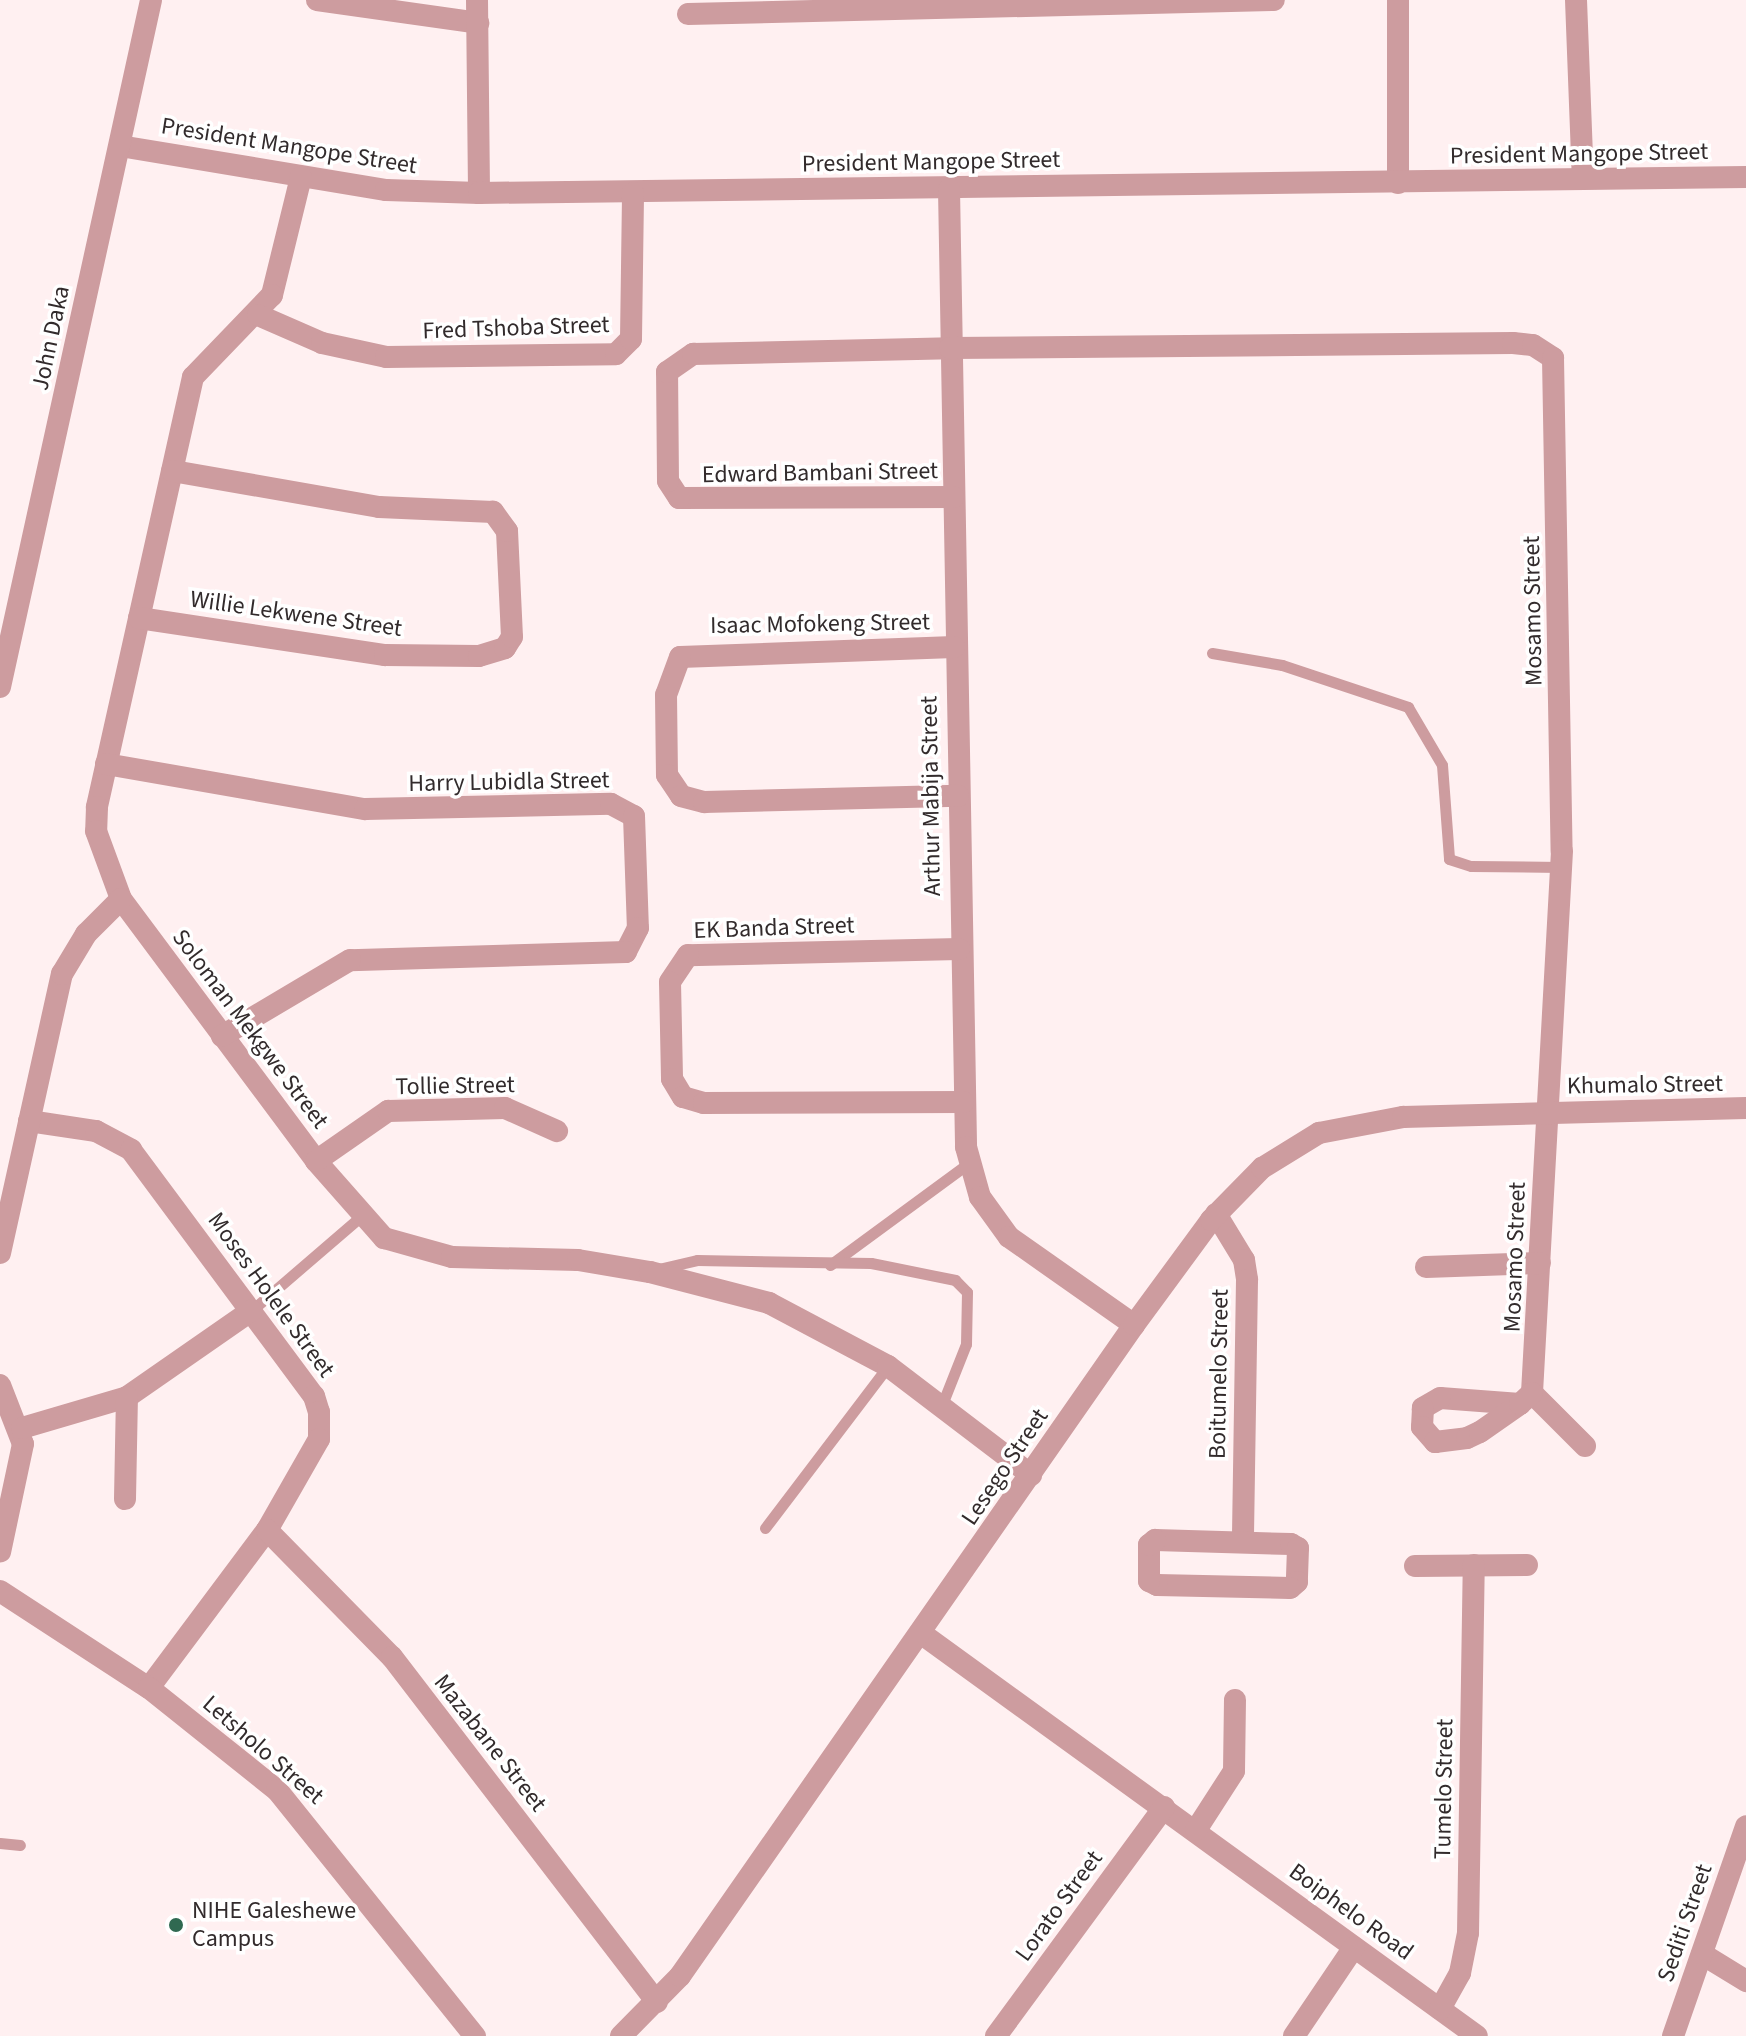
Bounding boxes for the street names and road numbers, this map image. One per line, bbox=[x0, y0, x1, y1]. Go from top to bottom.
street label: President Mangope Street bbox=[159, 112, 419, 180]
street label: President Mangope Street bbox=[1450, 137, 1708, 171]
street label: President Mangope Street bbox=[802, 145, 1060, 179]
street label: John Daka bbox=[26, 283, 76, 393]
street label: Fred Tshoba Street bbox=[422, 310, 610, 346]
street label: Edward Bambani Street bbox=[702, 457, 938, 489]
street label: Mosamo Street bbox=[1517, 536, 1549, 686]
street label: Willie Lekwene Street bbox=[188, 585, 404, 643]
street label: Isaac Mofokeng Street bbox=[710, 608, 930, 640]
street label: Arthur Mabija Street bbox=[915, 696, 947, 896]
street label: Harry Lubidla Street bbox=[408, 766, 610, 798]
street label: EK Banda Street bbox=[693, 911, 855, 945]
street label: Soloman Mekgwe Street bbox=[166, 924, 334, 1134]
street label: Khumalo Street bbox=[1567, 1069, 1723, 1101]
street label: Tollie Street bbox=[395, 1071, 515, 1101]
street label: Mosamo Street bbox=[1498, 1181, 1532, 1333]
street label: Moses Holele Street bbox=[201, 1207, 341, 1383]
street label: Boitumelo Street bbox=[1203, 1289, 1235, 1459]
street label: Lesego Street bbox=[955, 1403, 1055, 1531]
street label: Mazabane Street bbox=[427, 1669, 553, 1817]
street label: Letsholo Street bbox=[197, 1690, 329, 1810]
street label: Tumelo Street bbox=[1428, 1718, 1460, 1860]
street label: Lorato Street bbox=[1009, 1845, 1109, 1967]
street label: Boiphelo Road bbox=[1283, 1857, 1419, 1967]
street label: Sediti Street bbox=[1651, 1860, 1719, 1986]

